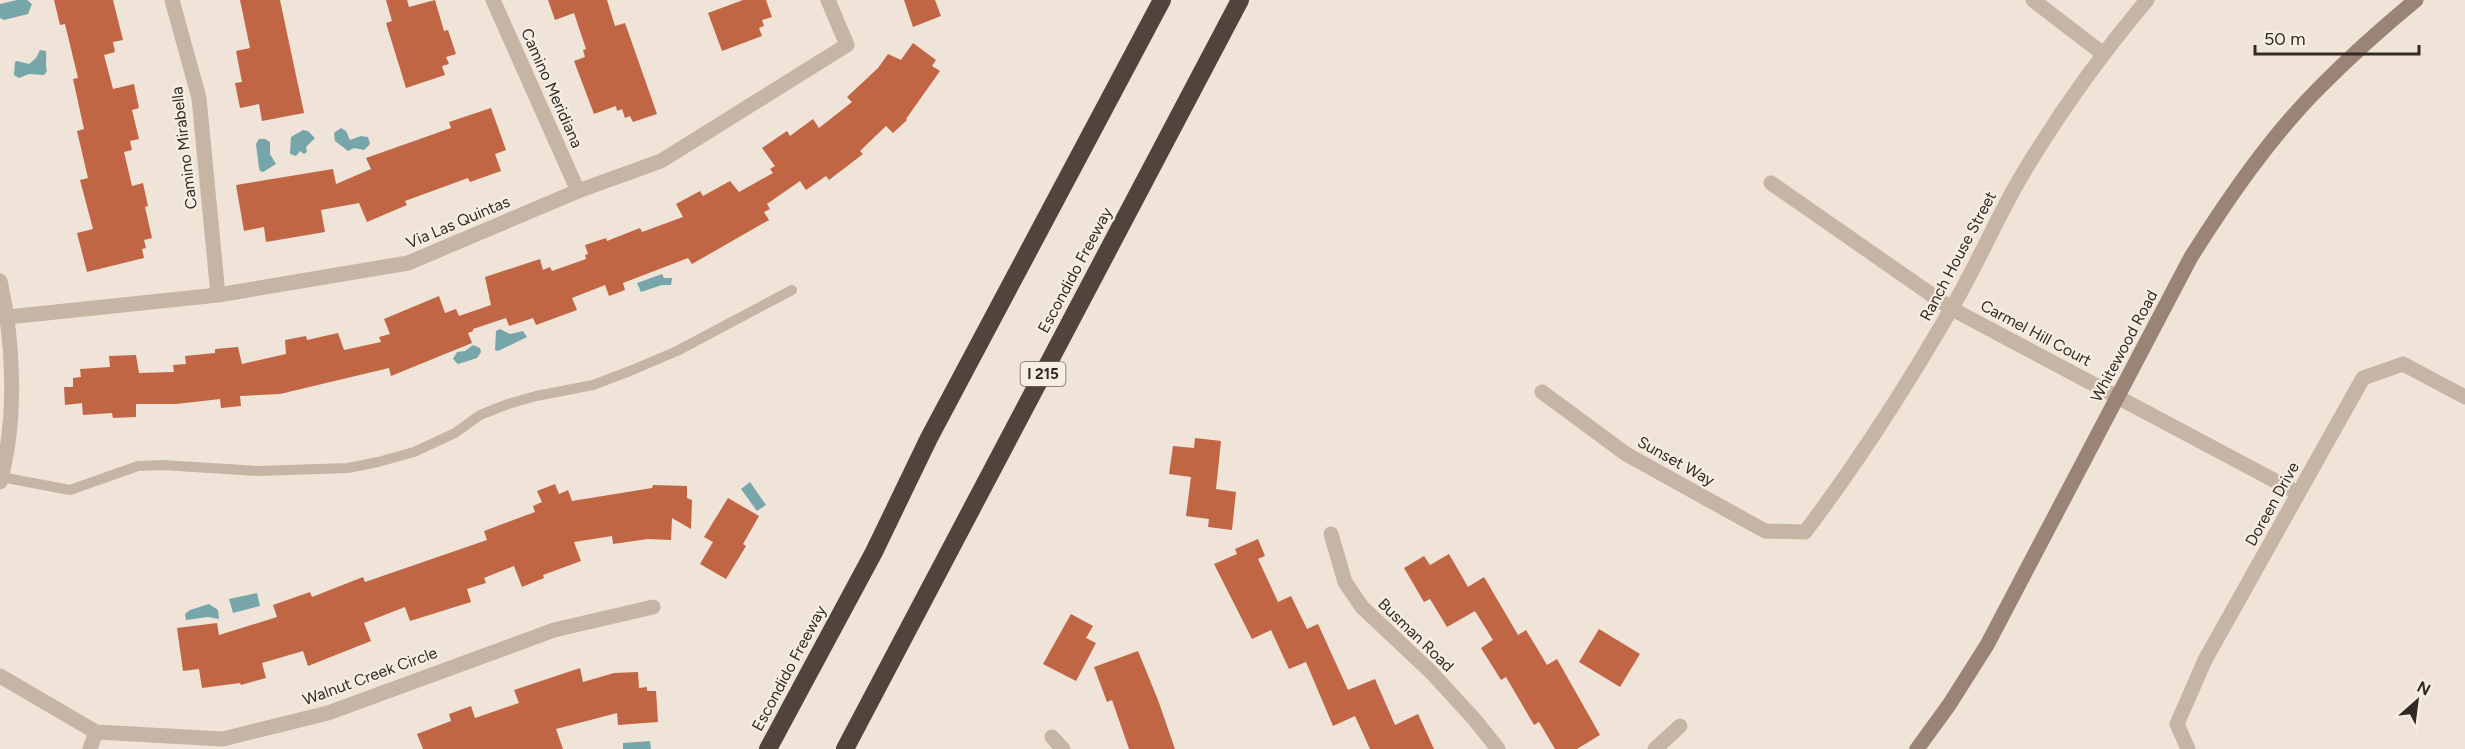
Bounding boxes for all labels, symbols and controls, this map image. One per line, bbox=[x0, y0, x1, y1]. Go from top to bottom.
scale bar bbox=[2255, 18, 2418, 56]
street label: Camino Meridiana bbox=[517, 25, 587, 151]
text: 50 m bbox=[2264, 28, 2306, 50]
street label: Camino Mirabella bbox=[167, 86, 201, 210]
street label: Ranch House Street bbox=[1916, 188, 2000, 324]
street label: Via Las Quintas bbox=[403, 192, 513, 252]
street label: Escondido Freeway bbox=[1034, 203, 1116, 336]
street label: Whitewood Road bbox=[2087, 287, 2161, 405]
street label: Carmel Hill Court bbox=[1977, 296, 2095, 370]
road number: I 215 bbox=[1020, 362, 1066, 386]
street label: Sunset Way bbox=[1634, 432, 1718, 490]
street label: Doreen Drive bbox=[2241, 458, 2303, 549]
street label: Busman Road bbox=[1374, 594, 1458, 676]
street label: Escondido Freeway bbox=[748, 601, 830, 734]
street label: Walnut Creek Circle bbox=[300, 643, 440, 709]
north arrow bbox=[2387, 671, 2447, 731]
text: N bbox=[2414, 677, 2434, 699]

